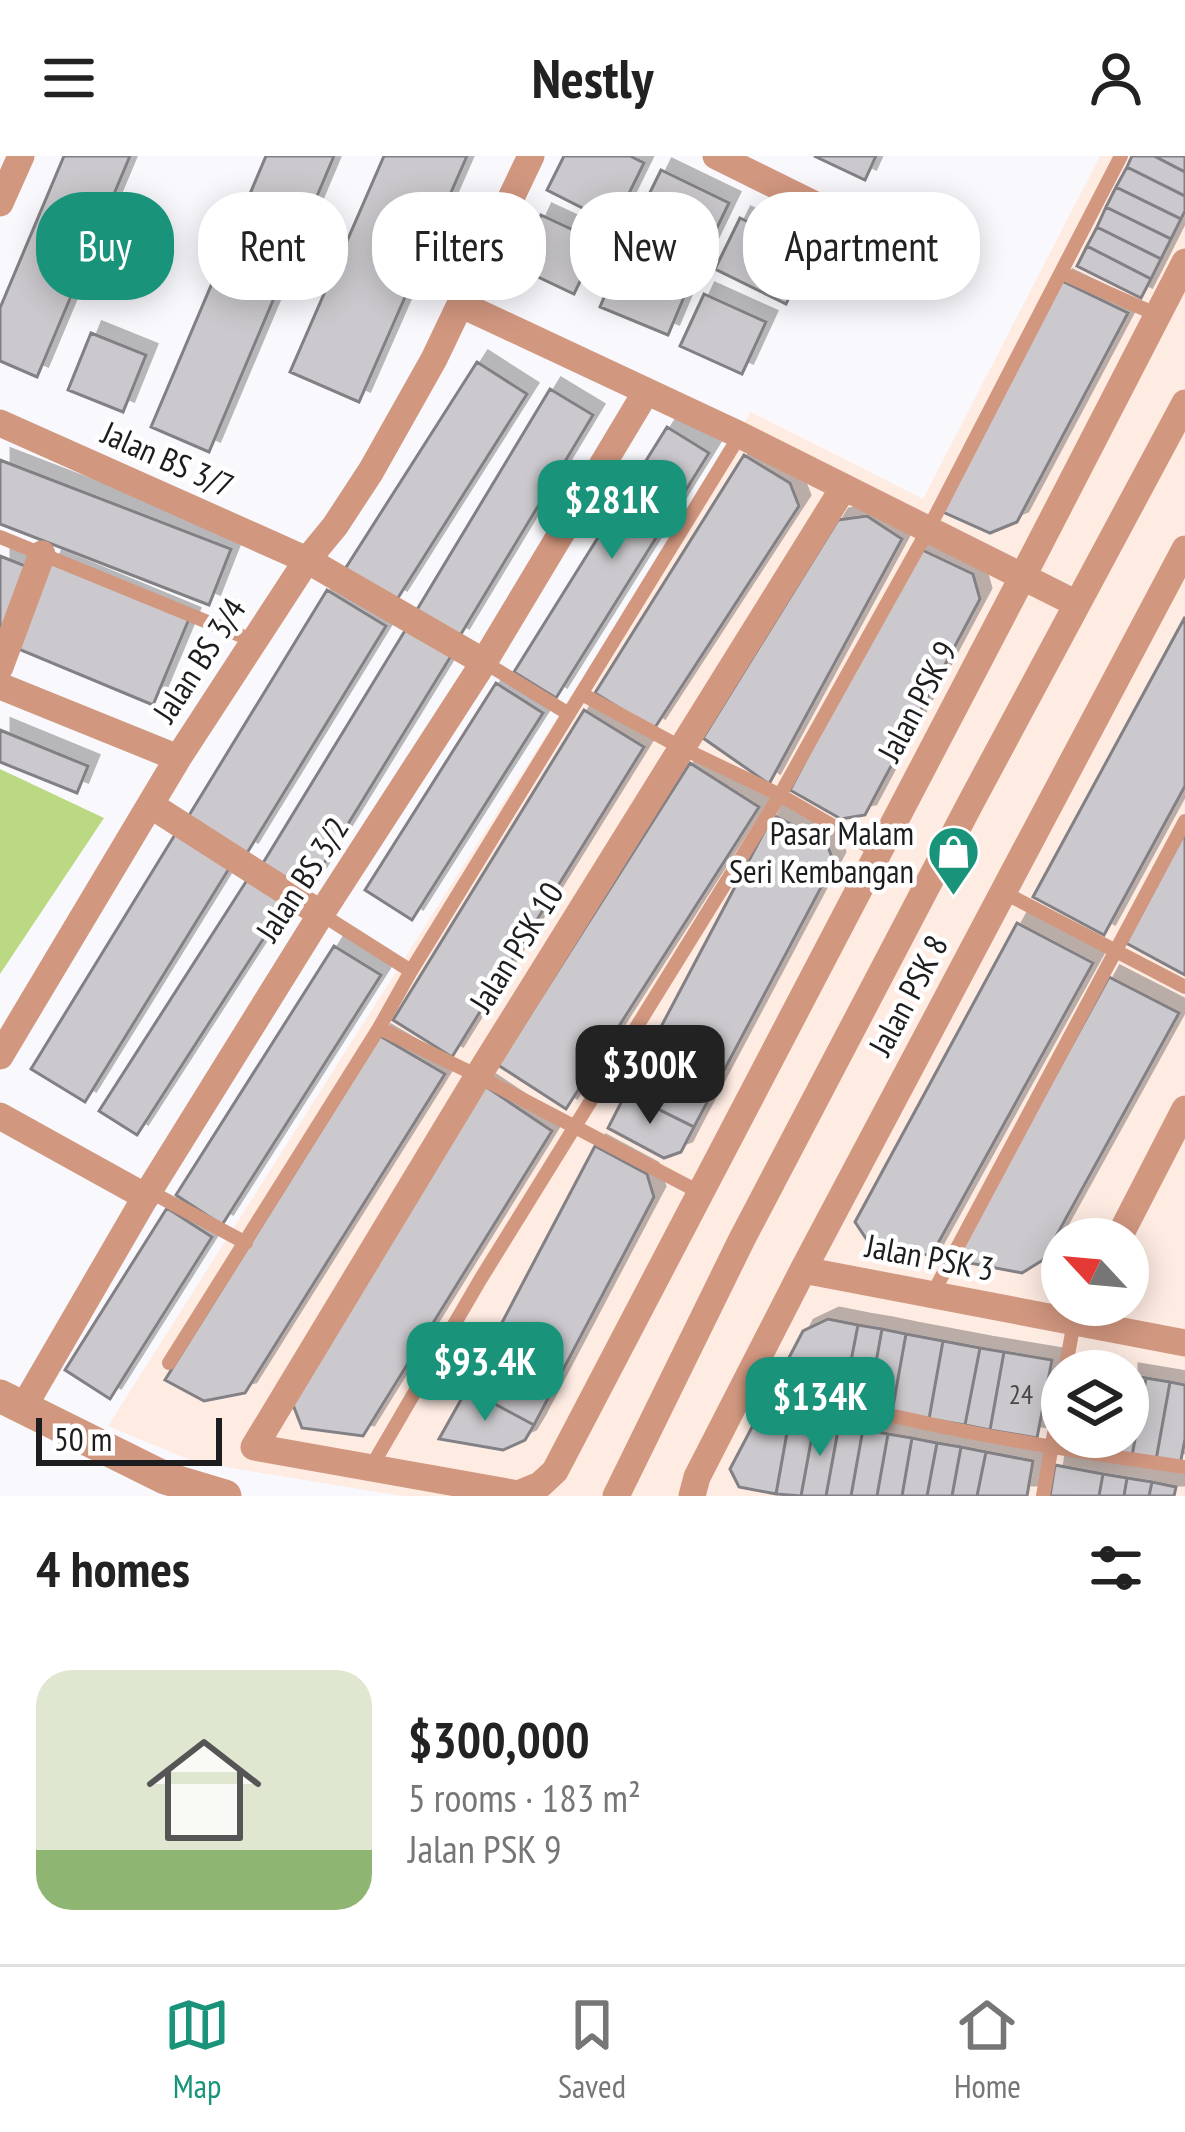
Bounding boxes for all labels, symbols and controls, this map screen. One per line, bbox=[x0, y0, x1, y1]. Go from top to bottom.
text: Nestly bbox=[532, 43, 653, 113]
icon: menu bbox=[36, 45, 102, 111]
icon: person bbox=[1083, 45, 1149, 111]
chip: Buy bbox=[36, 192, 174, 300]
chip: Rent bbox=[198, 192, 348, 300]
chip: Filters bbox=[372, 192, 546, 300]
chip: New bbox=[570, 192, 719, 300]
chip: Apartment bbox=[743, 192, 980, 300]
street label: Jalan BS 3/7 bbox=[95, 410, 241, 507]
pin: $281K bbox=[528, 460, 696, 562]
text: $281K bbox=[565, 473, 659, 524]
street label: Jalan BS 3/4 bbox=[142, 589, 255, 731]
street label: Jalan PSK 9 bbox=[867, 633, 966, 769]
street label: Jalan BS 3/2 bbox=[245, 808, 358, 950]
place label: Pasar Malam Seri Kembangan bbox=[729, 811, 914, 892]
shop icon: Pasar Malam Seri Kembangan bbox=[925, 824, 981, 898]
street label: Jalan PSK 10 bbox=[458, 874, 572, 1020]
street label: Jalan PSK 8 bbox=[858, 927, 957, 1063]
pin: $300K bbox=[566, 1025, 734, 1127]
text: $300K bbox=[603, 1038, 697, 1089]
north arrow bbox=[1041, 1218, 1149, 1326]
map controls bbox=[1041, 1218, 1149, 1458]
street label: Jalan PSK 3 bbox=[861, 1223, 998, 1290]
pin: $93.4K bbox=[387, 1322, 583, 1424]
text: $93.4K bbox=[433, 1335, 537, 1386]
button: layers bbox=[1041, 1350, 1149, 1458]
pin: $134K bbox=[736, 1357, 904, 1459]
text: $134K bbox=[773, 1370, 867, 1421]
house number: 24 bbox=[1009, 1377, 1033, 1411]
scale bar bbox=[36, 1412, 222, 1465]
text: 50 m bbox=[54, 1417, 112, 1460]
text: 4 homes bbox=[36, 1535, 190, 1601]
icon: filters bbox=[1083, 1535, 1149, 1601]
text: $300,000 bbox=[408, 1706, 590, 1772]
icon: home bbox=[132, 1718, 276, 1862]
text: 5 rooms · 183 m² bbox=[408, 1772, 641, 1823]
text: Jalan PSK 9 bbox=[408, 1823, 561, 1874]
tab: Map bbox=[164, 1992, 230, 2107]
tab: Saved bbox=[558, 1992, 626, 2107]
tab: Home bbox=[954, 1992, 1021, 2107]

